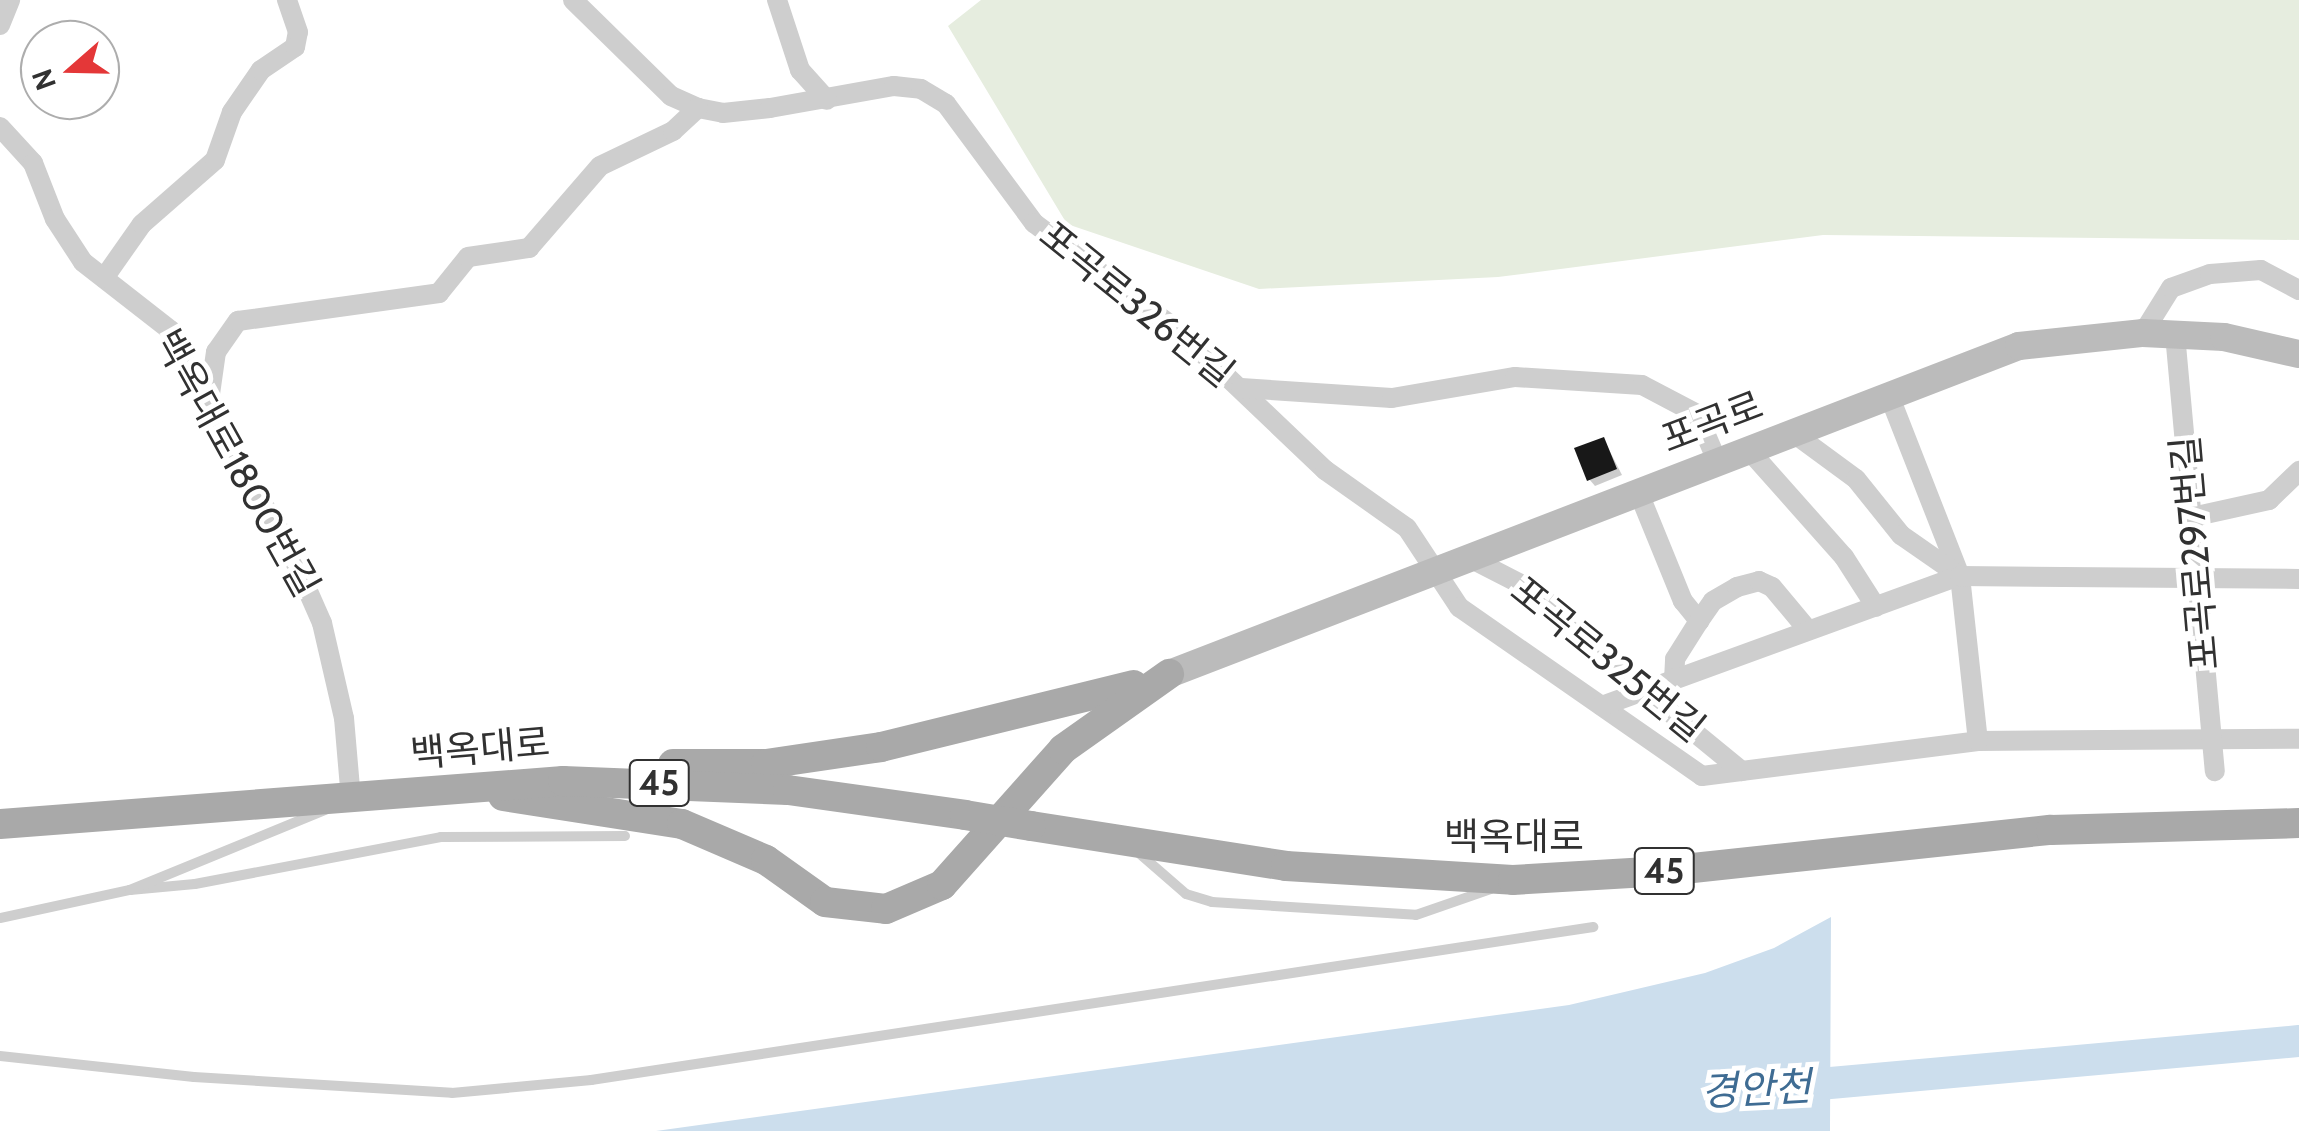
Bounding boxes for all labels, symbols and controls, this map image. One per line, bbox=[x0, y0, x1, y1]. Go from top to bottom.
north arrow bbox=[20, 20, 120, 120]
text: N bbox=[24, 64, 63, 95]
street label: 포곡로326번길 bbox=[1031, 212, 1243, 396]
street label: 백옥대로1800번길 bbox=[145, 322, 329, 604]
street label: 포곡로 bbox=[1655, 382, 1769, 462]
street label: 포곡로297번길 bbox=[2162, 434, 2228, 672]
street label: 포곡로325번길 bbox=[1502, 567, 1714, 751]
street label: 백옥대로 bbox=[408, 719, 552, 777]
road number: 45 bbox=[626, 753, 692, 813]
street label: 백옥대로 bbox=[1444, 814, 1584, 860]
road number: 45 bbox=[1632, 841, 1696, 901]
water label: 경안천 bbox=[1700, 1062, 1812, 1116]

